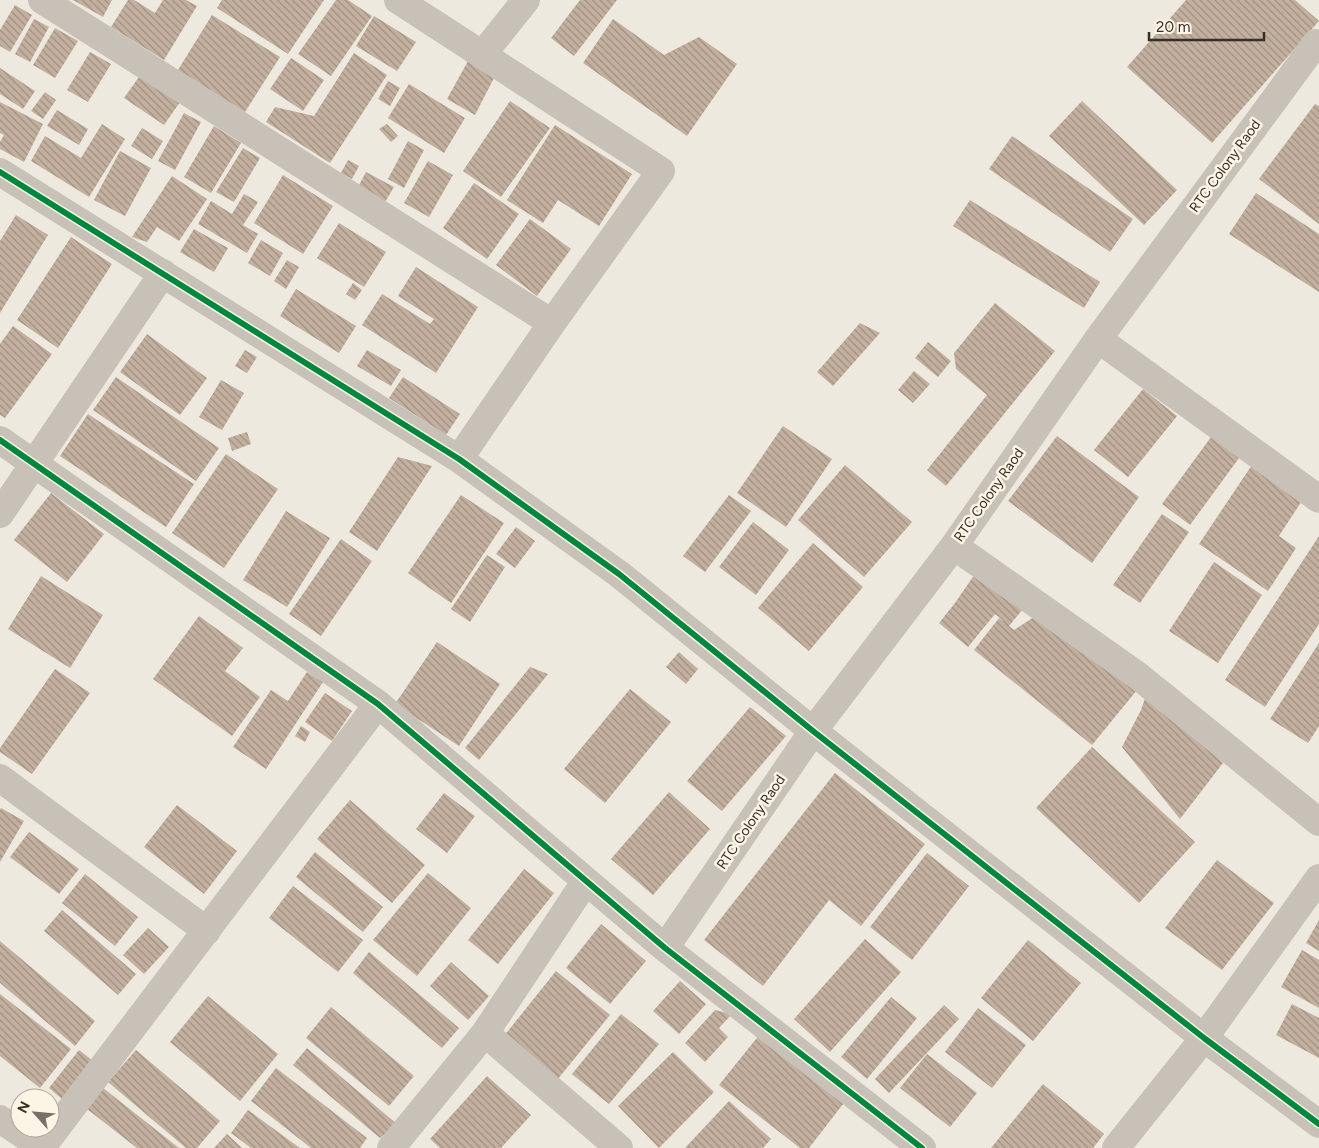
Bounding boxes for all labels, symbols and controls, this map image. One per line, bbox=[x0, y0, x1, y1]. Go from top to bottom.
scale bar bbox=[1149, 10, 1264, 42]
text: 20 m bbox=[1156, 18, 1190, 36]
street label: RTC Colony Raod bbox=[1186, 116, 1264, 216]
street label: RTC Colony Raod bbox=[950, 445, 1028, 545]
street label: RTC Colony Raod bbox=[713, 772, 789, 872]
north arrow bbox=[10, 1088, 60, 1138]
text: N bbox=[14, 1099, 34, 1116]

